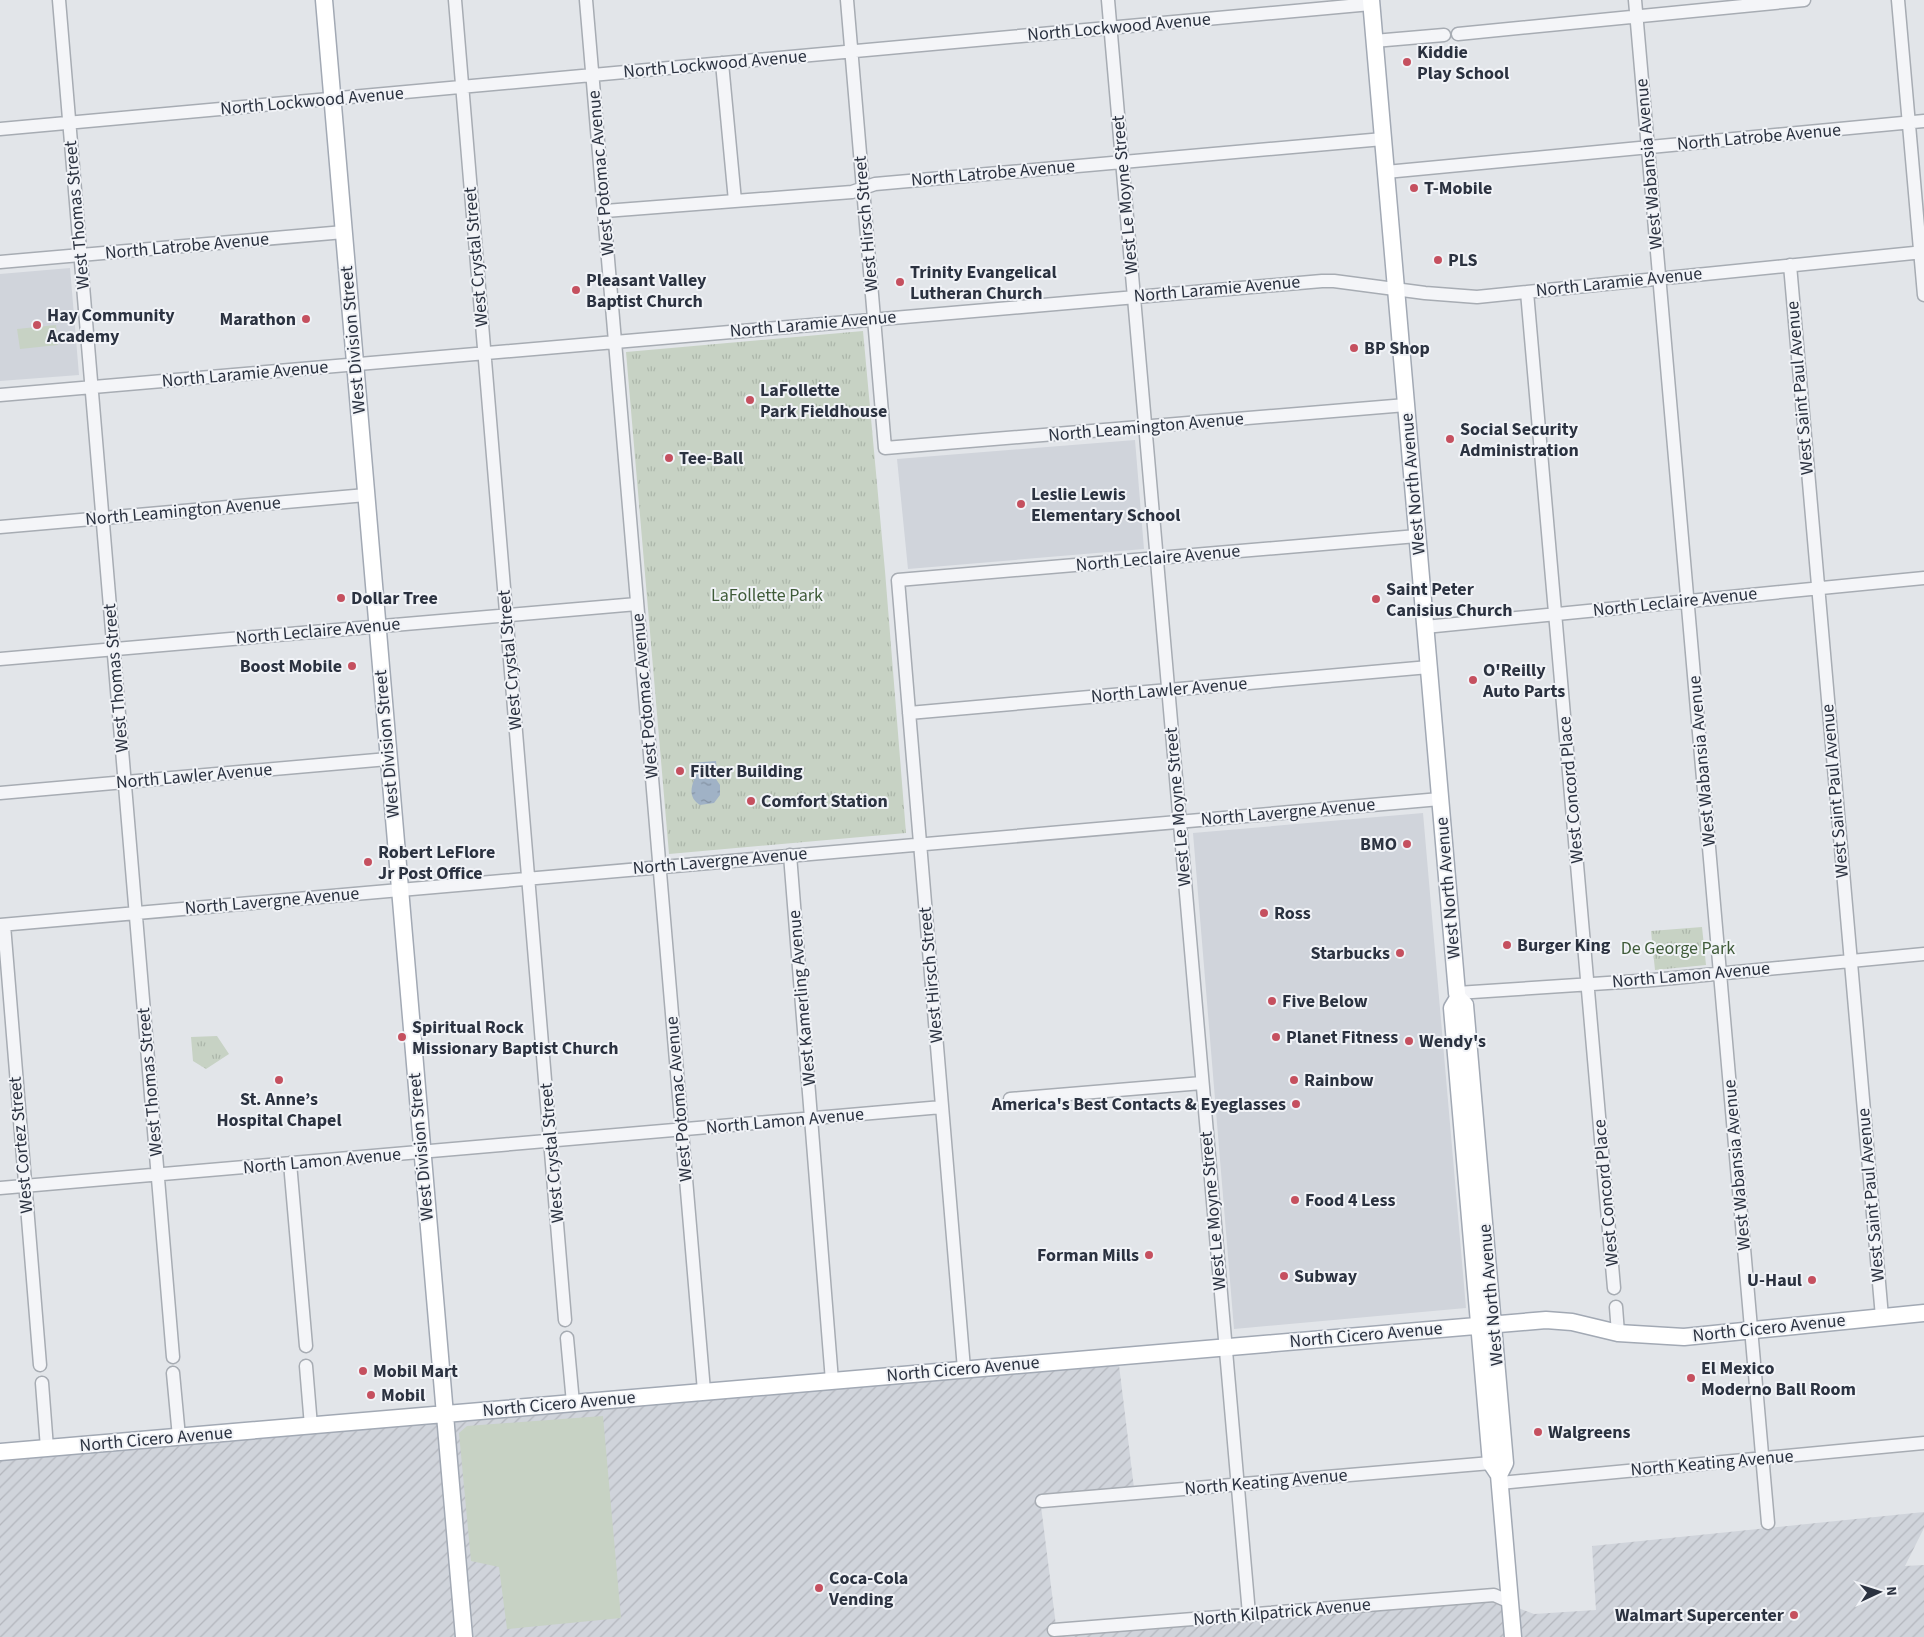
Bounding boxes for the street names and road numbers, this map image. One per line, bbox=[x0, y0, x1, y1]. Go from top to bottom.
street label: North Lockwood Avenue bbox=[1026, 7, 1212, 47]
street label: North Lockwood Avenue bbox=[622, 44, 808, 84]
street label: West Wabansia Avenue bbox=[1629, 77, 1669, 251]
street label: North Lockwood Avenue bbox=[219, 81, 405, 121]
street label: West Potomac Avenue bbox=[581, 89, 621, 257]
street label: West Le Moyne Street bbox=[1106, 114, 1144, 276]
street label: North Latrobe Avenue bbox=[1676, 117, 1842, 157]
street label: West Thomas Street bbox=[58, 140, 96, 290]
street label: North Latrobe Avenue bbox=[910, 153, 1076, 193]
street label: West Hirsch Street bbox=[848, 155, 884, 293]
street label: West Crystal Street bbox=[457, 186, 495, 328]
street label: North Latrobe Avenue bbox=[104, 226, 270, 266]
street label: North Laramie Avenue bbox=[1535, 261, 1704, 303]
street label: West Division Street bbox=[334, 265, 372, 415]
street label: North Laramie Avenue bbox=[1133, 269, 1301, 309]
street label: West Saint Paul Avenue bbox=[1780, 300, 1820, 476]
street label: North Laramie Avenue bbox=[729, 304, 897, 344]
street label: North Laramie Avenue bbox=[161, 354, 329, 394]
street label: North Leamington Avenue bbox=[1047, 406, 1245, 448]
street label: West North Avenue bbox=[1394, 412, 1432, 556]
street label: North Leamington Avenue bbox=[84, 490, 282, 532]
street label: North Leclaire Avenue bbox=[1075, 538, 1241, 578]
street label: North Leclaire Avenue bbox=[1592, 581, 1758, 623]
street label: West Crystal Street bbox=[491, 589, 529, 731]
street label: West Thomas Street bbox=[97, 603, 135, 753]
street label: North Leclaire Avenue bbox=[235, 611, 401, 651]
street label: West Potomac Avenue bbox=[625, 612, 665, 780]
street label: West Division Street bbox=[368, 669, 406, 819]
street label: North Lawler Avenue bbox=[1090, 671, 1248, 709]
street label: West Wabansia Avenue bbox=[1682, 674, 1722, 848]
street label: West Saint Paul Avenue bbox=[1815, 703, 1855, 879]
street label: West Concord Place bbox=[1552, 715, 1590, 865]
street label: West Le Moyne Street bbox=[1159, 726, 1197, 888]
street label: North Lawler Avenue bbox=[115, 757, 273, 795]
street label: North Lavergne Avenue bbox=[1200, 792, 1376, 832]
street label: West North Avenue bbox=[1429, 816, 1467, 960]
street label: North Lavergne Avenue bbox=[632, 841, 808, 881]
street label: North Lavergne Avenue bbox=[184, 881, 360, 921]
street label: West Hirsch Street bbox=[913, 906, 949, 1044]
street label: West Kamerling Avenue bbox=[782, 909, 822, 1087]
street label: North Lamon Avenue bbox=[1611, 956, 1771, 994]
street label: West Thomas Street bbox=[131, 1007, 169, 1157]
street label: West Potomac Avenue bbox=[659, 1015, 699, 1183]
street label: West Division Street bbox=[402, 1072, 440, 1222]
street label: West Cortez Street bbox=[3, 1075, 39, 1215]
street label: West Wabansia Avenue bbox=[1717, 1078, 1757, 1252]
street label: West Crystal Street bbox=[533, 1082, 571, 1224]
street label: North Lamon Avenue bbox=[705, 1102, 865, 1140]
street label: West Saint Paul Avenue bbox=[1851, 1107, 1891, 1283]
street label: West Concord Place bbox=[1587, 1118, 1625, 1268]
street label: West Le Moyne Street bbox=[1194, 1130, 1232, 1292]
street label: North Lamon Avenue bbox=[242, 1142, 402, 1180]
street label: West North Avenue bbox=[1472, 1223, 1510, 1367]
street label: North Cicero Avenue bbox=[1691, 1308, 1847, 1348]
street label: North Cicero Avenue bbox=[1288, 1316, 1444, 1354]
street label: North Cicero Avenue bbox=[885, 1350, 1041, 1388]
street label: North Cicero Avenue bbox=[481, 1385, 637, 1423]
street label: North Cicero Avenue bbox=[78, 1420, 234, 1458]
street label: North Keating Avenue bbox=[1630, 1443, 1795, 1483]
street label: North Keating Avenue bbox=[1184, 1462, 1349, 1502]
street label: North Kilpatrick Avenue bbox=[1192, 1592, 1372, 1632]

